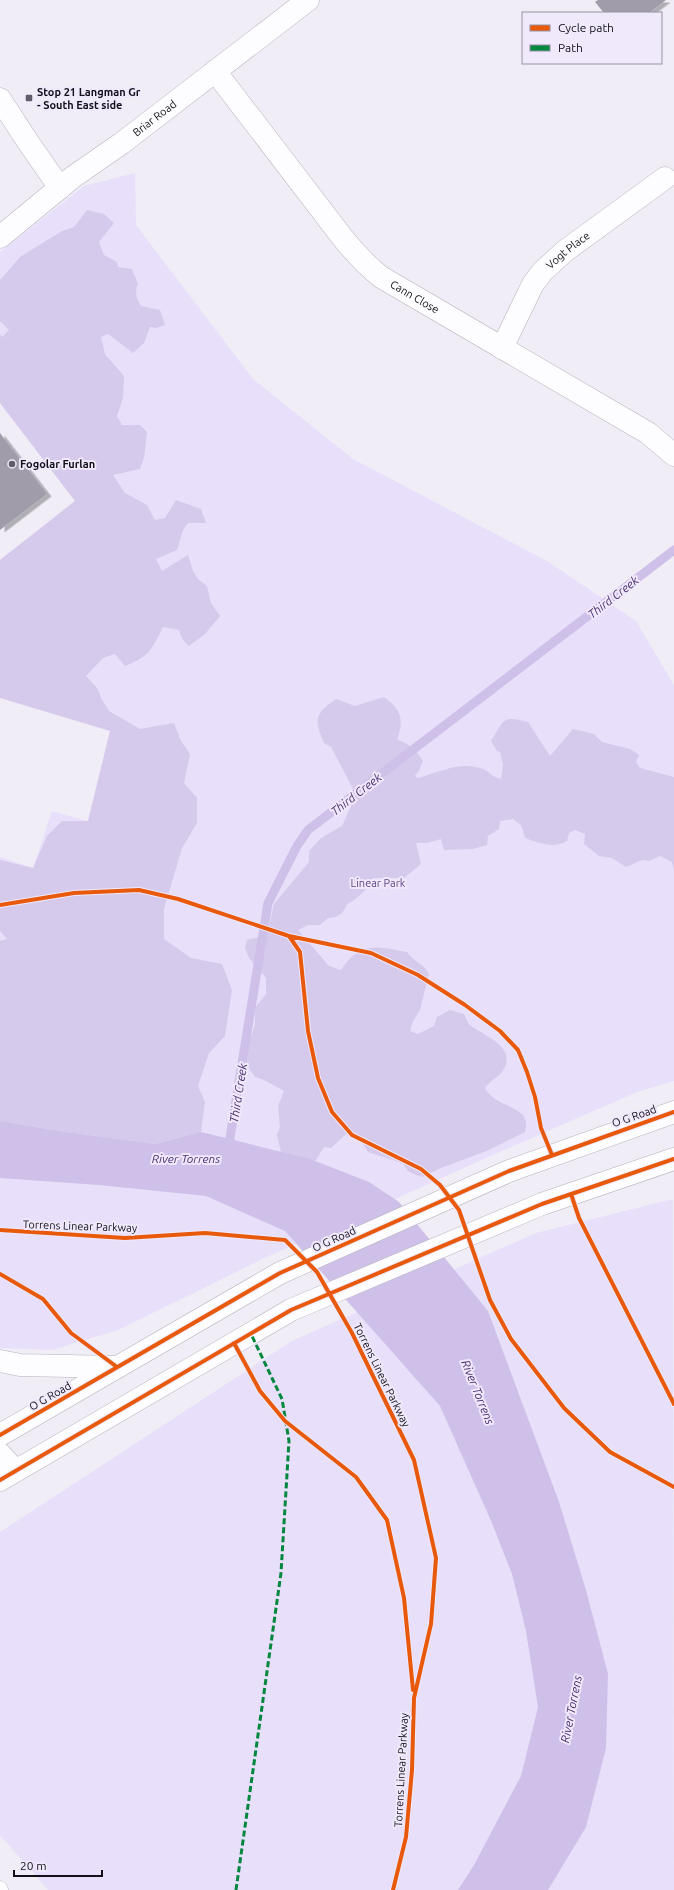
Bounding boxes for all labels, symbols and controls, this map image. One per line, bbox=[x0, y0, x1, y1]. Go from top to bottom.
legend bbox=[522, 12, 662, 64]
text: Cycle path bbox=[558, 21, 614, 34]
text: Path bbox=[558, 41, 583, 54]
place label: Stop 21 Langman Gr - South East side bbox=[37, 86, 141, 111]
marker: Stop 21 Langman Gr - South East side bbox=[24, 93, 34, 103]
street label: Briar Road bbox=[130, 98, 179, 139]
street label: Vogt Place bbox=[544, 229, 592, 271]
street label: Cann Close bbox=[388, 278, 441, 316]
place label: Fogolar Furlan bbox=[20, 458, 95, 470]
marker: Fogolar Furlan bbox=[7, 459, 17, 469]
water label: Third Creek bbox=[585, 573, 642, 621]
water label: Third Creek bbox=[328, 770, 385, 818]
park label: Linear Park bbox=[351, 877, 406, 889]
water label: Third Creek bbox=[227, 1061, 249, 1124]
street label: O G Road bbox=[610, 1103, 658, 1129]
water label: River Torrens bbox=[152, 1152, 220, 1165]
street label: Torrens Linear Parkway bbox=[23, 1218, 138, 1234]
street label: O G Road bbox=[310, 1224, 358, 1254]
street label: Torrens Linear Parkway bbox=[352, 1321, 413, 1430]
water label: River Torrens bbox=[459, 1358, 497, 1426]
street label: O G Road bbox=[27, 1379, 73, 1413]
water label: River Torrens bbox=[558, 1674, 584, 1744]
street label: Torrens Linear Parkway bbox=[392, 1712, 410, 1827]
scale bar bbox=[14, 1852, 102, 1878]
text: 20 m bbox=[20, 1859, 47, 1872]

